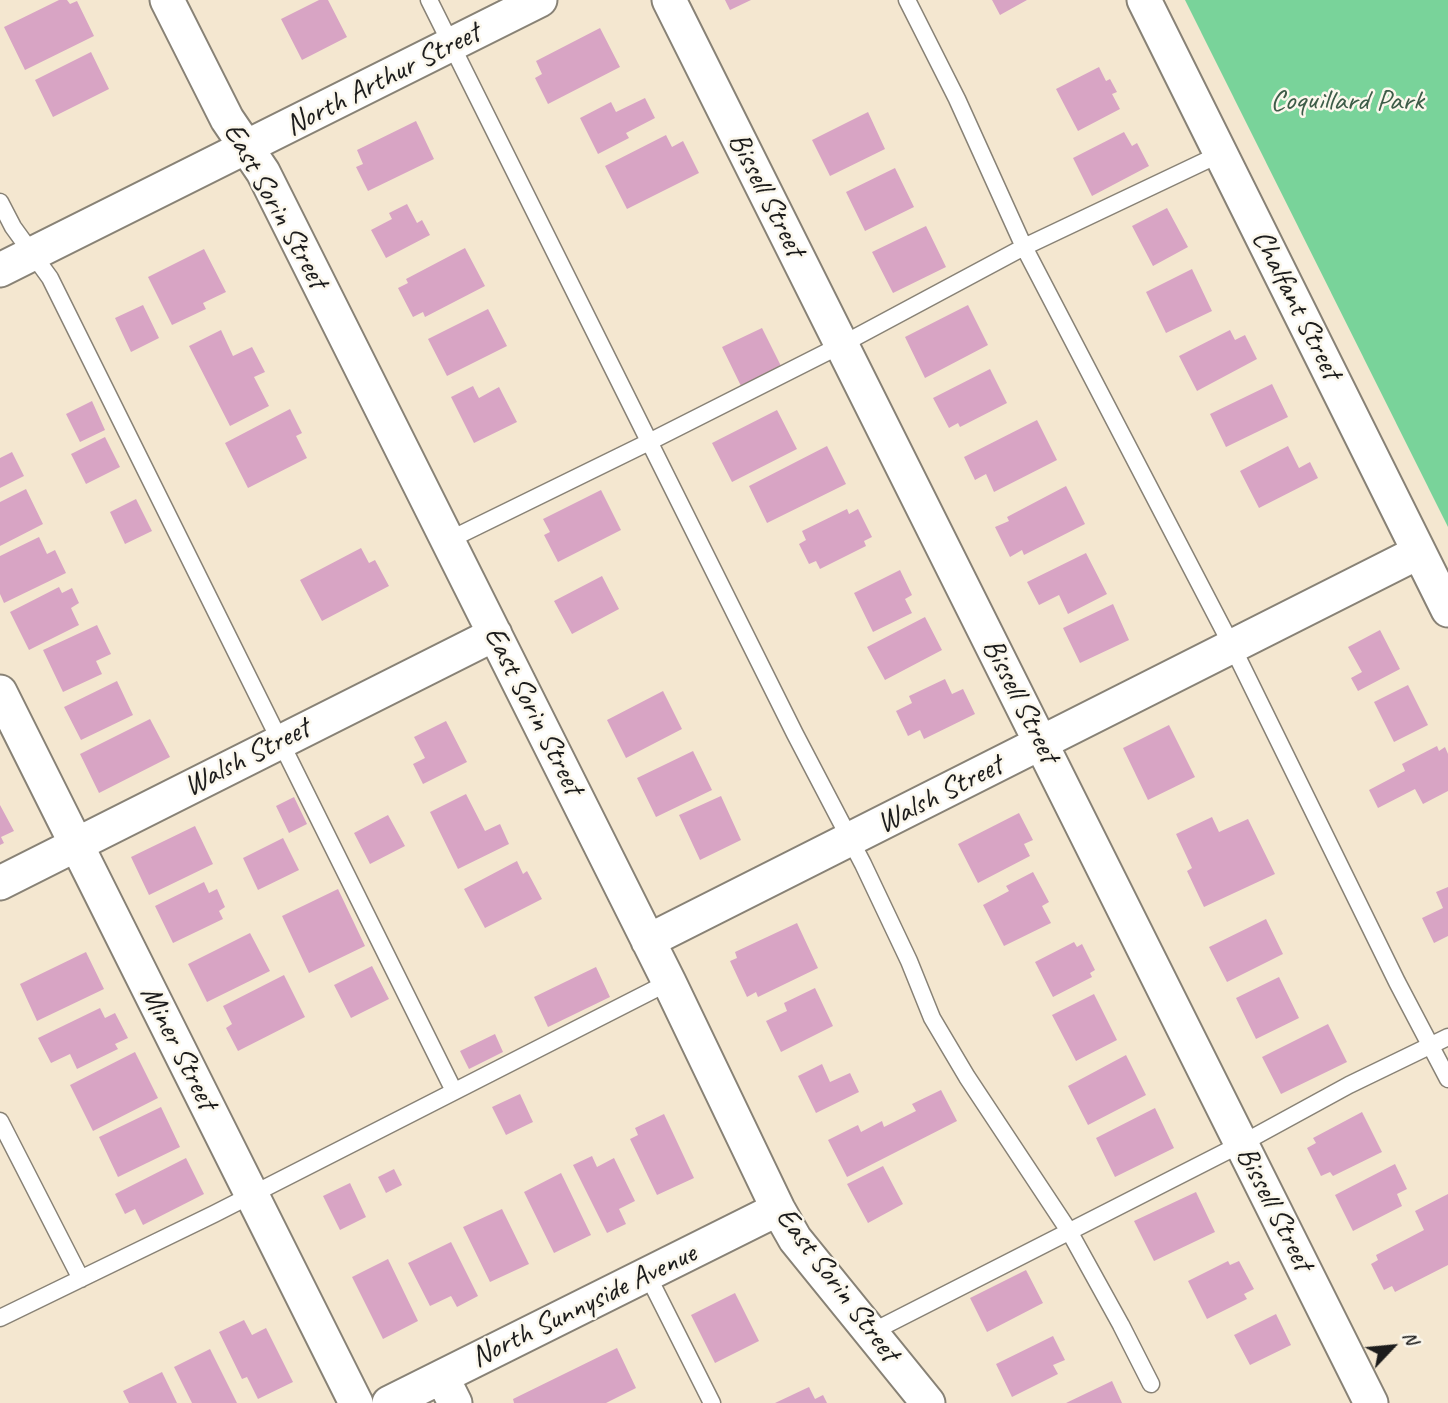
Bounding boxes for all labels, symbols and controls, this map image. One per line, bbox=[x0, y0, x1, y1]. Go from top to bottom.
street label: North Arthur Street bbox=[280, 15, 486, 145]
park label: Coquillard Park bbox=[1270, 83, 1424, 119]
street label: East Sorin Street bbox=[215, 117, 335, 295]
street label: Bissell Street bbox=[719, 127, 813, 263]
street label: Chalfant Street bbox=[1243, 224, 1349, 386]
street label: East Sorin Street bbox=[475, 621, 591, 801]
street label: Bissell Street bbox=[973, 633, 1067, 769]
street label: Walsh Street bbox=[178, 711, 316, 805]
street label: Walsh Street bbox=[871, 748, 1009, 842]
street label: Miner Street bbox=[132, 980, 224, 1116]
street label: Bissell Street bbox=[1227, 1141, 1321, 1277]
street label: East Sorin Street bbox=[767, 1201, 907, 1369]
street label: North Sunnyside Avenue bbox=[466, 1236, 702, 1376]
north arrow bbox=[1357, 1312, 1427, 1382]
text: N bbox=[1398, 1327, 1424, 1348]

